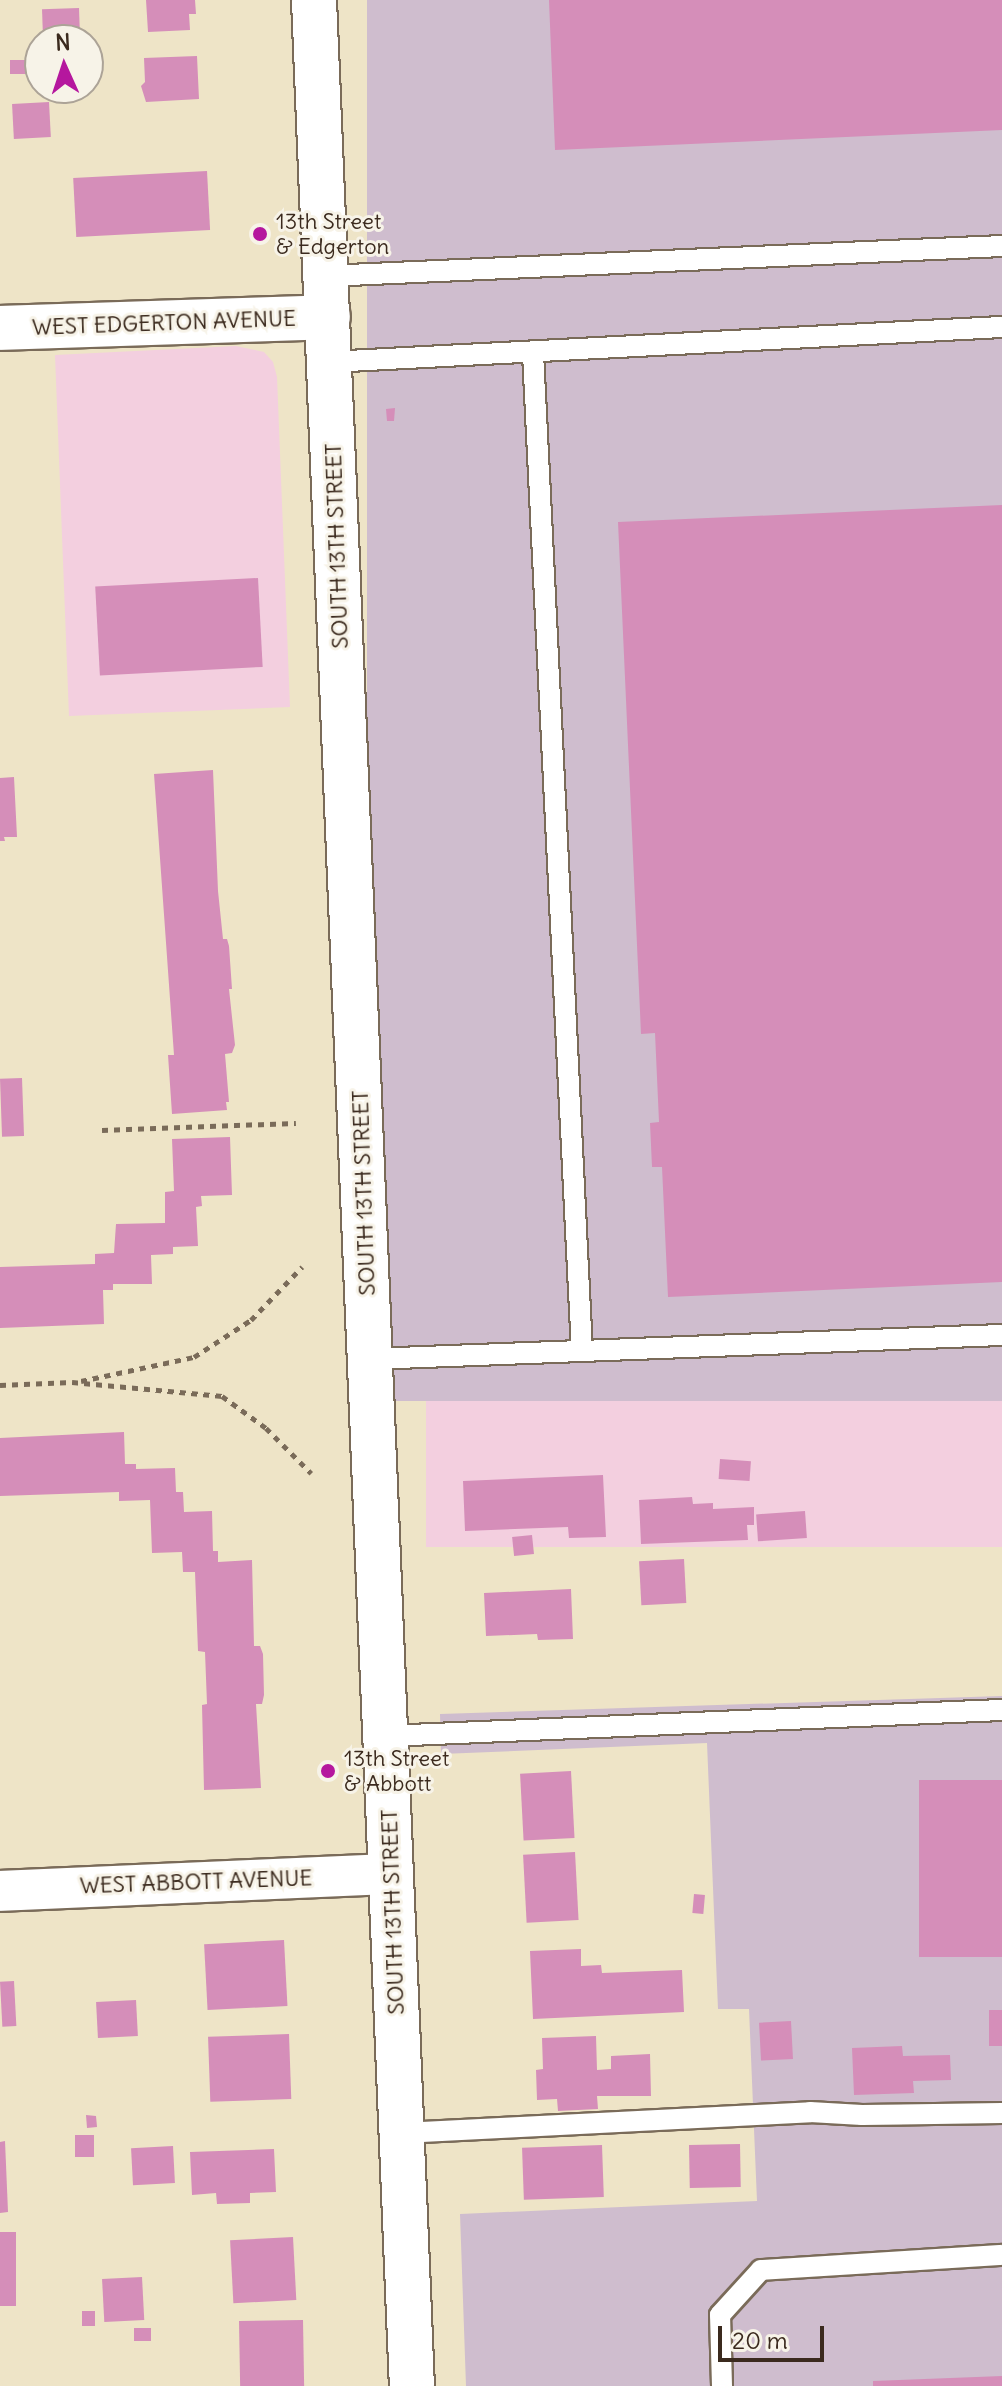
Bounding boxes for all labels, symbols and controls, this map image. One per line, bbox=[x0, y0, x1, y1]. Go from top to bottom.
north arrow bbox=[24, 24, 104, 104]
text: N bbox=[55, 28, 71, 56]
place label: 13th Street & Edgerton bbox=[276, 208, 389, 260]
marker: 13th Street & Edgerton bbox=[251, 225, 269, 243]
street label: WEST EDGERTON AVENUE bbox=[31, 305, 297, 341]
street label: SOUTH 13TH STREET bbox=[320, 443, 354, 649]
street label: SOUTH 13TH STREET bbox=[347, 1090, 381, 1296]
place label: 13th Street & Abbott bbox=[344, 1745, 449, 1796]
marker: 13th Street & Abbott bbox=[319, 1762, 337, 1780]
street label: SOUTH 13TH STREET bbox=[376, 1809, 410, 2015]
street label: WEST ABBOTT AVENUE bbox=[79, 1865, 313, 1899]
scale bar bbox=[722, 2310, 828, 2360]
text: 20 m bbox=[732, 2325, 788, 2355]

